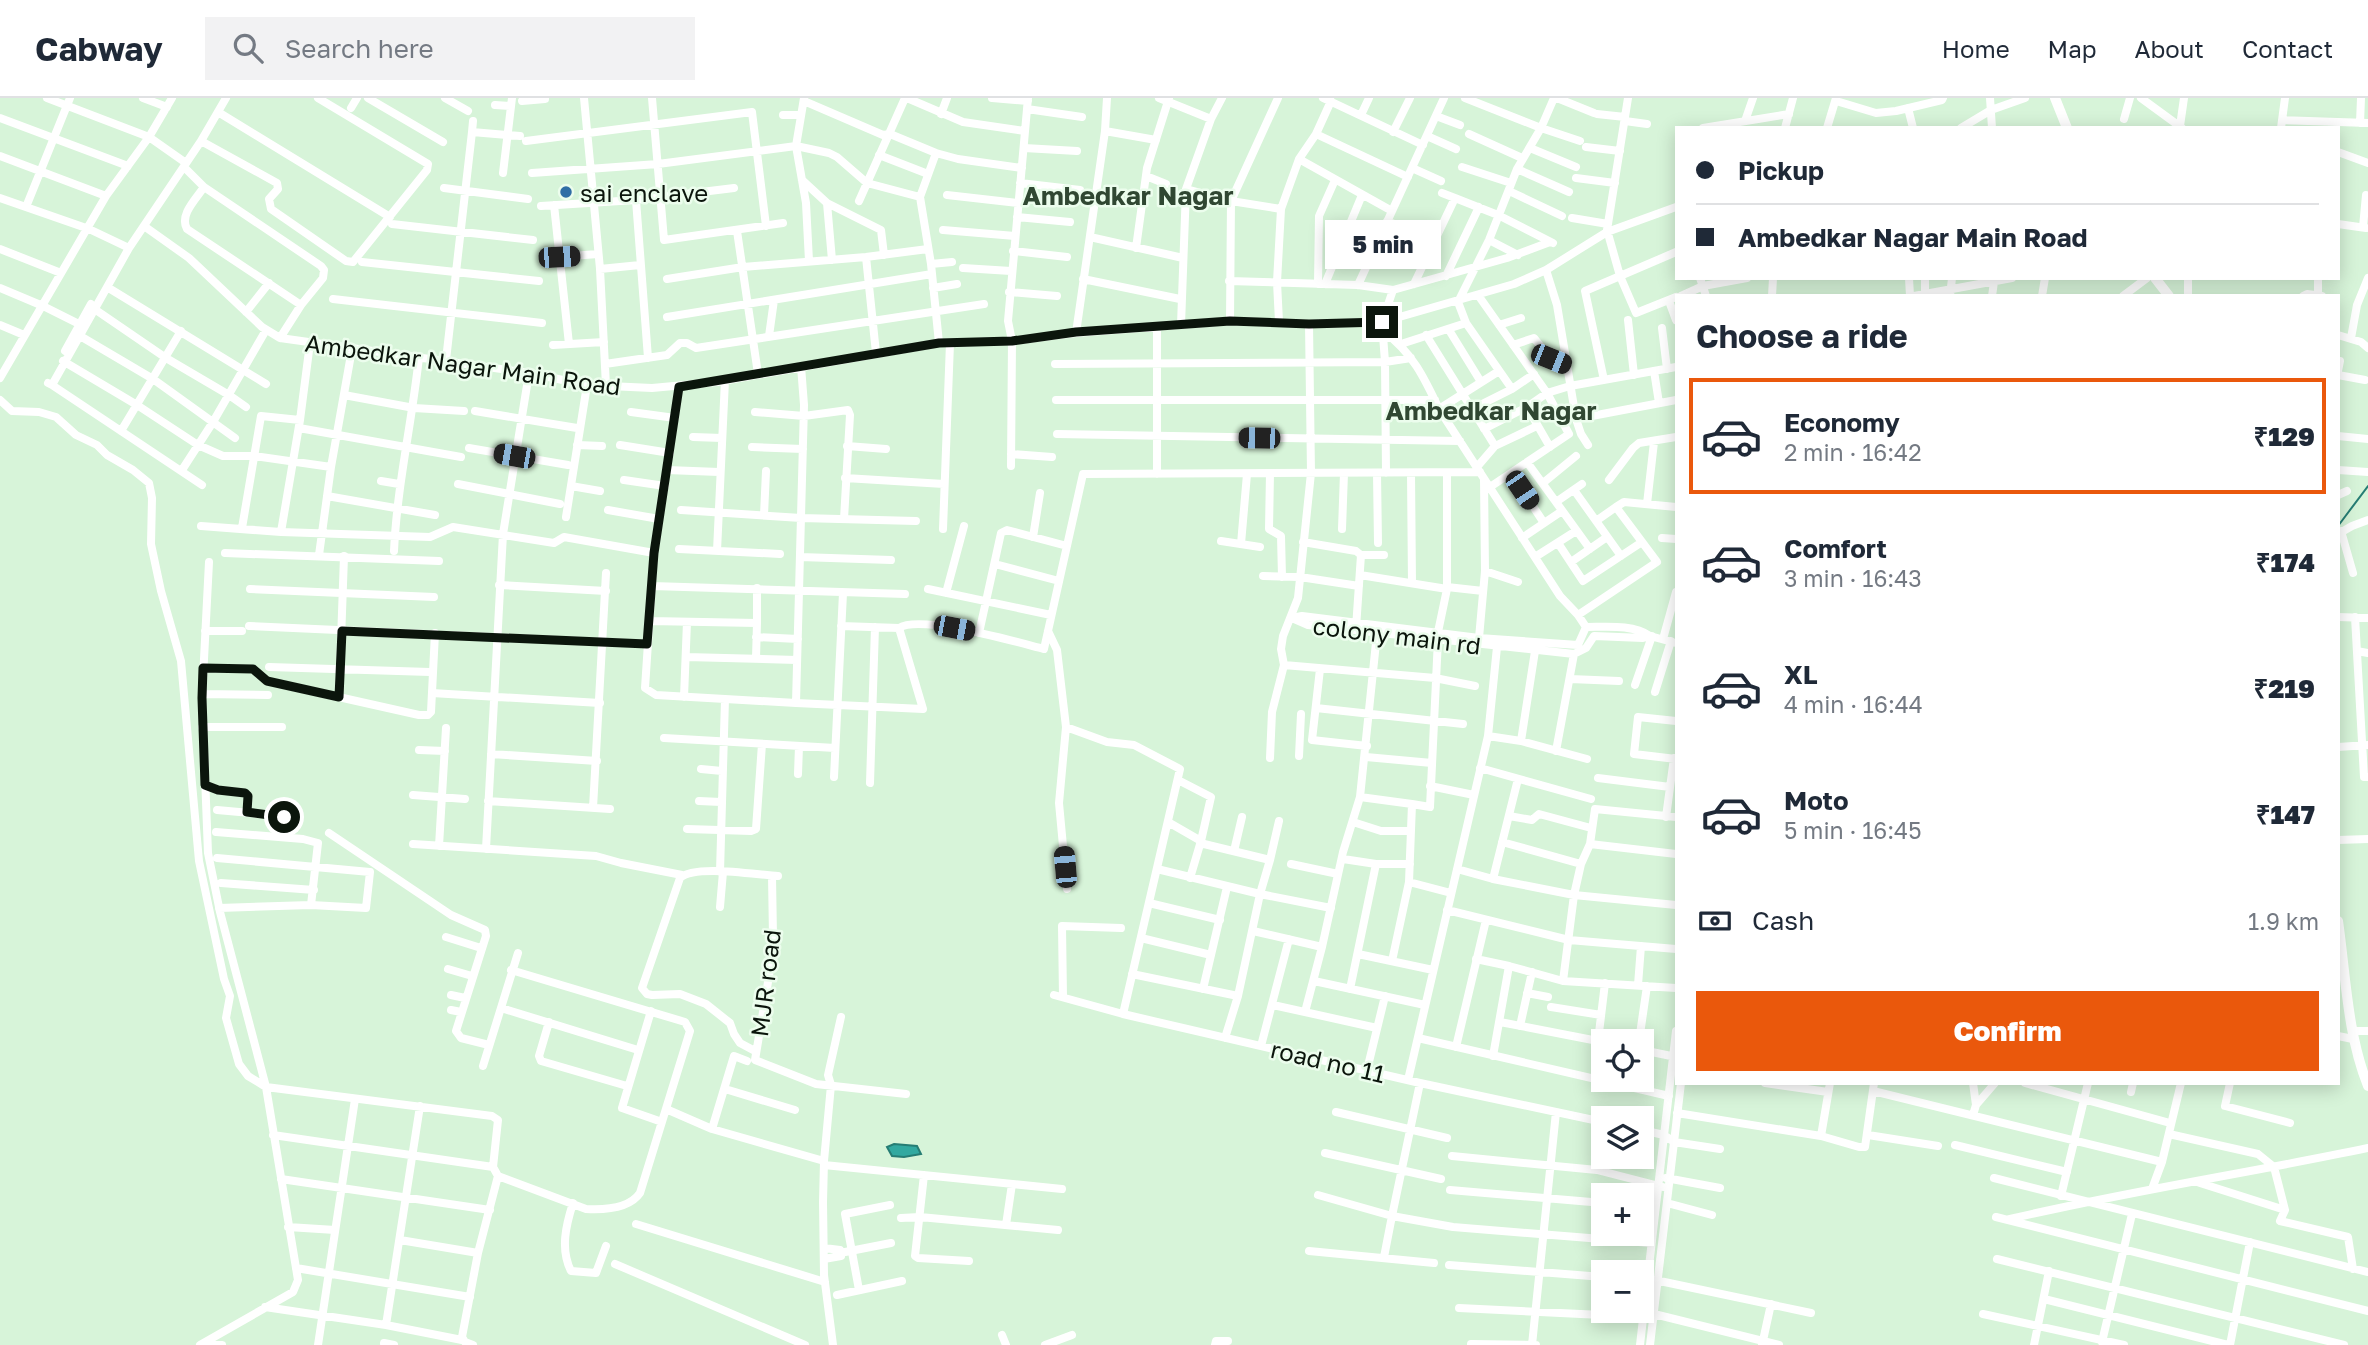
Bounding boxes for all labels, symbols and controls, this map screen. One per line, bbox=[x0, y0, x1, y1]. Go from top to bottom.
search box bbox=[205, 17, 695, 80]
text: Cabway bbox=[35, 29, 163, 68]
icon: search bbox=[229, 29, 267, 67]
text: Search here bbox=[285, 33, 434, 64]
text: Home bbox=[1942, 34, 2010, 63]
text: Map bbox=[2048, 34, 2097, 63]
text: About bbox=[2135, 34, 2204, 63]
text: Contact bbox=[2242, 34, 2333, 63]
text: Pickup bbox=[1738, 155, 1824, 186]
place label: sai enclave bbox=[580, 178, 708, 207]
district label: Ambedkar Nagar bbox=[1022, 180, 1234, 211]
marker: sai enclave bbox=[558, 184, 574, 200]
callout: 5 min bbox=[1324, 220, 1440, 270]
text: Ambedkar Nagar Main Road bbox=[1738, 222, 2088, 253]
text: 5 min bbox=[1353, 230, 1413, 258]
car bbox=[538, 245, 581, 269]
route end bbox=[1366, 306, 1398, 338]
text: Choose a ride bbox=[1696, 317, 1908, 355]
street label: Ambedkar Nagar Main Road bbox=[303, 327, 623, 401]
car bbox=[1528, 341, 1575, 377]
district label: Ambedkar Nagar bbox=[1385, 395, 1597, 426]
icon: car bbox=[1700, 405, 1763, 468]
text: Economy bbox=[1784, 407, 1900, 438]
text: ₹129 bbox=[2253, 421, 2315, 452]
car bbox=[1238, 427, 1281, 449]
text: 2 min · 16:42 bbox=[1784, 438, 1922, 466]
car bbox=[492, 442, 537, 470]
car bbox=[1502, 467, 1543, 513]
icon: car bbox=[1700, 531, 1763, 594]
text: Comfort bbox=[1784, 533, 1887, 564]
text: ₹174 bbox=[2256, 547, 2315, 578]
text: 3 min · 16:43 bbox=[1784, 564, 1922, 592]
street label: colony main rd bbox=[1311, 610, 1483, 660]
car bbox=[932, 614, 977, 642]
icon: car bbox=[1700, 657, 1763, 720]
text: XL bbox=[1784, 659, 1818, 690]
text: ₹219 bbox=[2253, 673, 2315, 704]
text: 4 min · 16:44 bbox=[1784, 690, 1923, 718]
icon: car bbox=[1700, 783, 1763, 846]
text: Moto bbox=[1784, 785, 1849, 816]
text: ₹147 bbox=[2256, 799, 2315, 830]
route start bbox=[268, 801, 300, 833]
text: 5 min · 16:45 bbox=[1784, 816, 1922, 844]
car bbox=[1053, 845, 1078, 889]
icon: cash bbox=[1696, 902, 1734, 940]
text: Cash bbox=[1752, 905, 1814, 936]
text: 1.9 km bbox=[2248, 907, 2319, 935]
street label: MJR road bbox=[744, 928, 786, 1038]
button: Confirm bbox=[1696, 991, 2319, 1071]
map controls bbox=[1591, 1029, 1654, 1323]
button: locate bbox=[1591, 1029, 1654, 1092]
street label: road no 11 bbox=[1268, 1034, 1388, 1088]
button: layers bbox=[1591, 1106, 1654, 1169]
button: + bbox=[1591, 1183, 1654, 1246]
button: − bbox=[1591, 1260, 1654, 1323]

